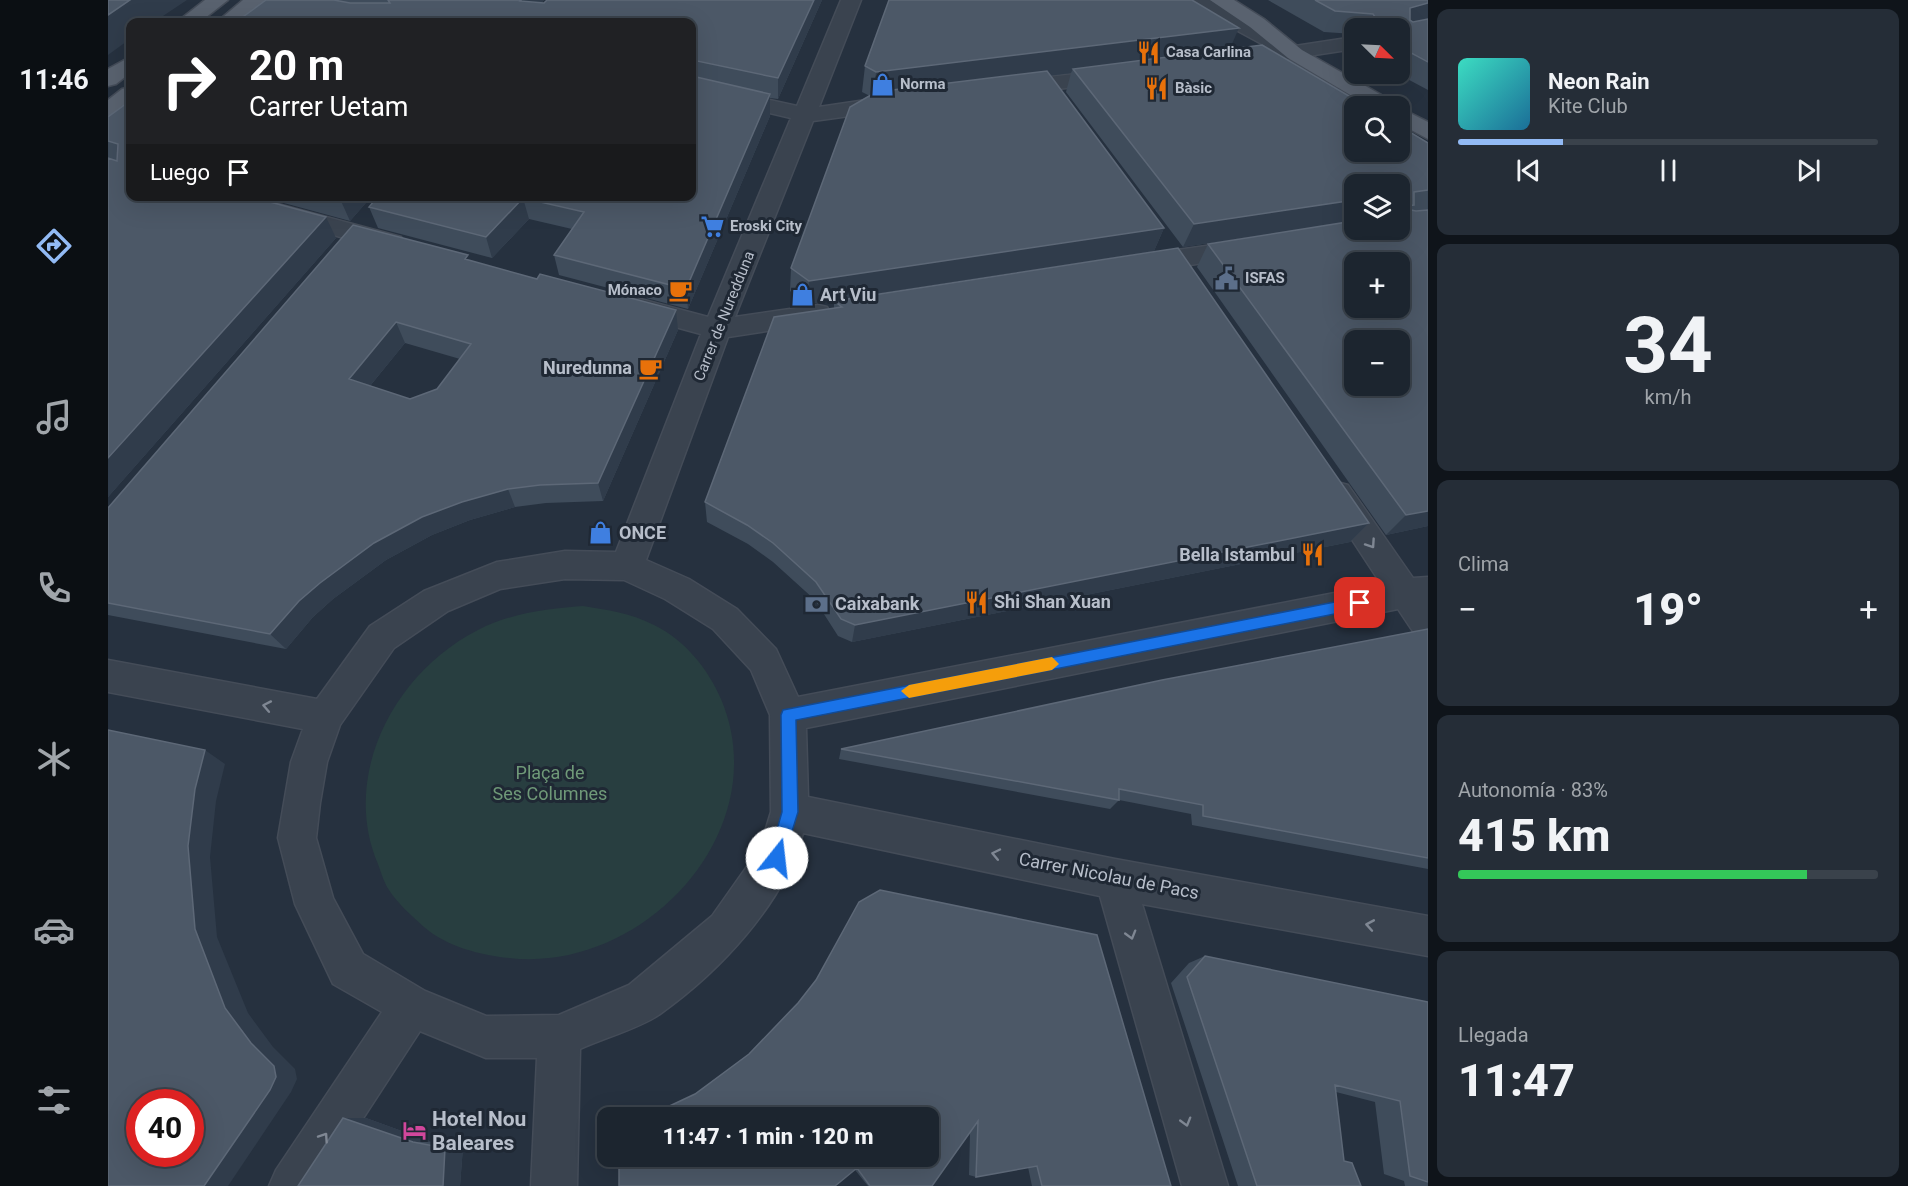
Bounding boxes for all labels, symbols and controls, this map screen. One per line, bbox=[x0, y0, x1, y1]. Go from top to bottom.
north arrow bbox=[1344, 18, 1410, 84]
map controls bbox=[1344, 18, 1410, 396]
restaurant icon: Casa Carlina bbox=[1135, 39, 1161, 65]
text: 20 m bbox=[249, 41, 344, 90]
icon: right bbox=[150, 42, 228, 120]
place label: Casa Carlina bbox=[1166, 43, 1251, 61]
text: 11:46 bbox=[19, 64, 89, 96]
text: Neon Rain bbox=[1548, 69, 1650, 94]
shop icon: Norma bbox=[869, 71, 895, 97]
place label: Norma bbox=[900, 75, 946, 93]
restaurant icon: Bàsic bbox=[1144, 75, 1170, 101]
place label: Bàsic bbox=[1175, 79, 1212, 97]
text: Carrer Uetam bbox=[249, 91, 409, 123]
text: Kite Club bbox=[1548, 94, 1628, 118]
button: search bbox=[1344, 96, 1410, 162]
icon: previous bbox=[1512, 154, 1545, 187]
icon: pause bbox=[1652, 154, 1685, 187]
icon: next bbox=[1792, 154, 1825, 187]
icon: arrive bbox=[222, 156, 255, 189]
text: Luego bbox=[150, 160, 210, 185]
button: layers bbox=[1344, 174, 1410, 240]
supermarket icon: Eroski City bbox=[699, 213, 725, 239]
place label: Eroski City bbox=[730, 217, 802, 235]
icon: directions bbox=[33, 225, 75, 267]
street label: Carrer de Nuredduna bbox=[690, 248, 758, 384]
button: + bbox=[1344, 252, 1410, 318]
public building icon: ISFAS bbox=[1214, 265, 1240, 291]
place label: ISFAS bbox=[1245, 269, 1285, 287]
cafe icon: Mónaco bbox=[667, 277, 693, 303]
place label: Mónaco bbox=[608, 281, 662, 299]
shop icon: Art Viu bbox=[789, 282, 815, 308]
place label: Art Viu bbox=[820, 284, 876, 305]
text: 34 bbox=[1623, 300, 1713, 391]
button: − bbox=[1344, 330, 1410, 396]
cafe icon: Nuredunna bbox=[637, 355, 663, 381]
place label: Nuredunna bbox=[543, 357, 632, 378]
text: km/h bbox=[1645, 385, 1691, 409]
icon: music bbox=[33, 396, 75, 438]
shop icon: ONCE bbox=[588, 520, 614, 546]
place label: ONCE bbox=[619, 522, 666, 543]
one-way arrow bbox=[1364, 537, 1375, 548]
restaurant icon: Bella Istambul bbox=[1300, 542, 1326, 568]
place label: Bella Istambul bbox=[1179, 544, 1295, 565]
text: Clima bbox=[1458, 552, 1509, 576]
icon: phone bbox=[33, 567, 75, 609]
pin bbox=[1334, 577, 1385, 628]
text: 19° bbox=[1633, 583, 1703, 636]
icon: arrive bbox=[1343, 586, 1376, 619]
restaurant icon: Shi Shan Xuan bbox=[963, 589, 989, 615]
text: − bbox=[1458, 590, 1477, 629]
text: + bbox=[1859, 590, 1878, 629]
bank icon: Caixabank bbox=[804, 591, 830, 617]
place label: Shi Shan Xuan bbox=[994, 591, 1111, 612]
place label: Caixabank bbox=[835, 593, 920, 614]
one-way arrow bbox=[263, 700, 273, 713]
icon: climate bbox=[33, 738, 75, 780]
park label: Plaça de Ses Columnes bbox=[493, 762, 607, 804]
text: Autonomía · 83% bbox=[1458, 778, 1608, 802]
text: 415 km bbox=[1458, 809, 1610, 862]
position arrow bbox=[745, 826, 809, 890]
one-way arrow bbox=[991, 848, 1001, 861]
street label: Carrer Nicolau de Pacs bbox=[1017, 848, 1201, 903]
icon: car bbox=[33, 909, 75, 951]
one-way arrow bbox=[1366, 919, 1376, 932]
one-way arrow bbox=[1124, 930, 1137, 940]
text: Llegada bbox=[1458, 1023, 1529, 1047]
text: 11:47 bbox=[1458, 1054, 1575, 1107]
icon: filters bbox=[33, 1079, 75, 1121]
speed limit sign: 40 bbox=[126, 1089, 204, 1167]
place label: Hotel Nou Baleares bbox=[432, 1107, 526, 1155]
one-way arrow bbox=[1179, 1116, 1191, 1127]
hotel icon: Hotel Nou Baleares bbox=[401, 1118, 427, 1144]
text: 11:47 · 1 min · 120 m bbox=[663, 1124, 873, 1149]
one-way arrow bbox=[317, 1133, 328, 1144]

